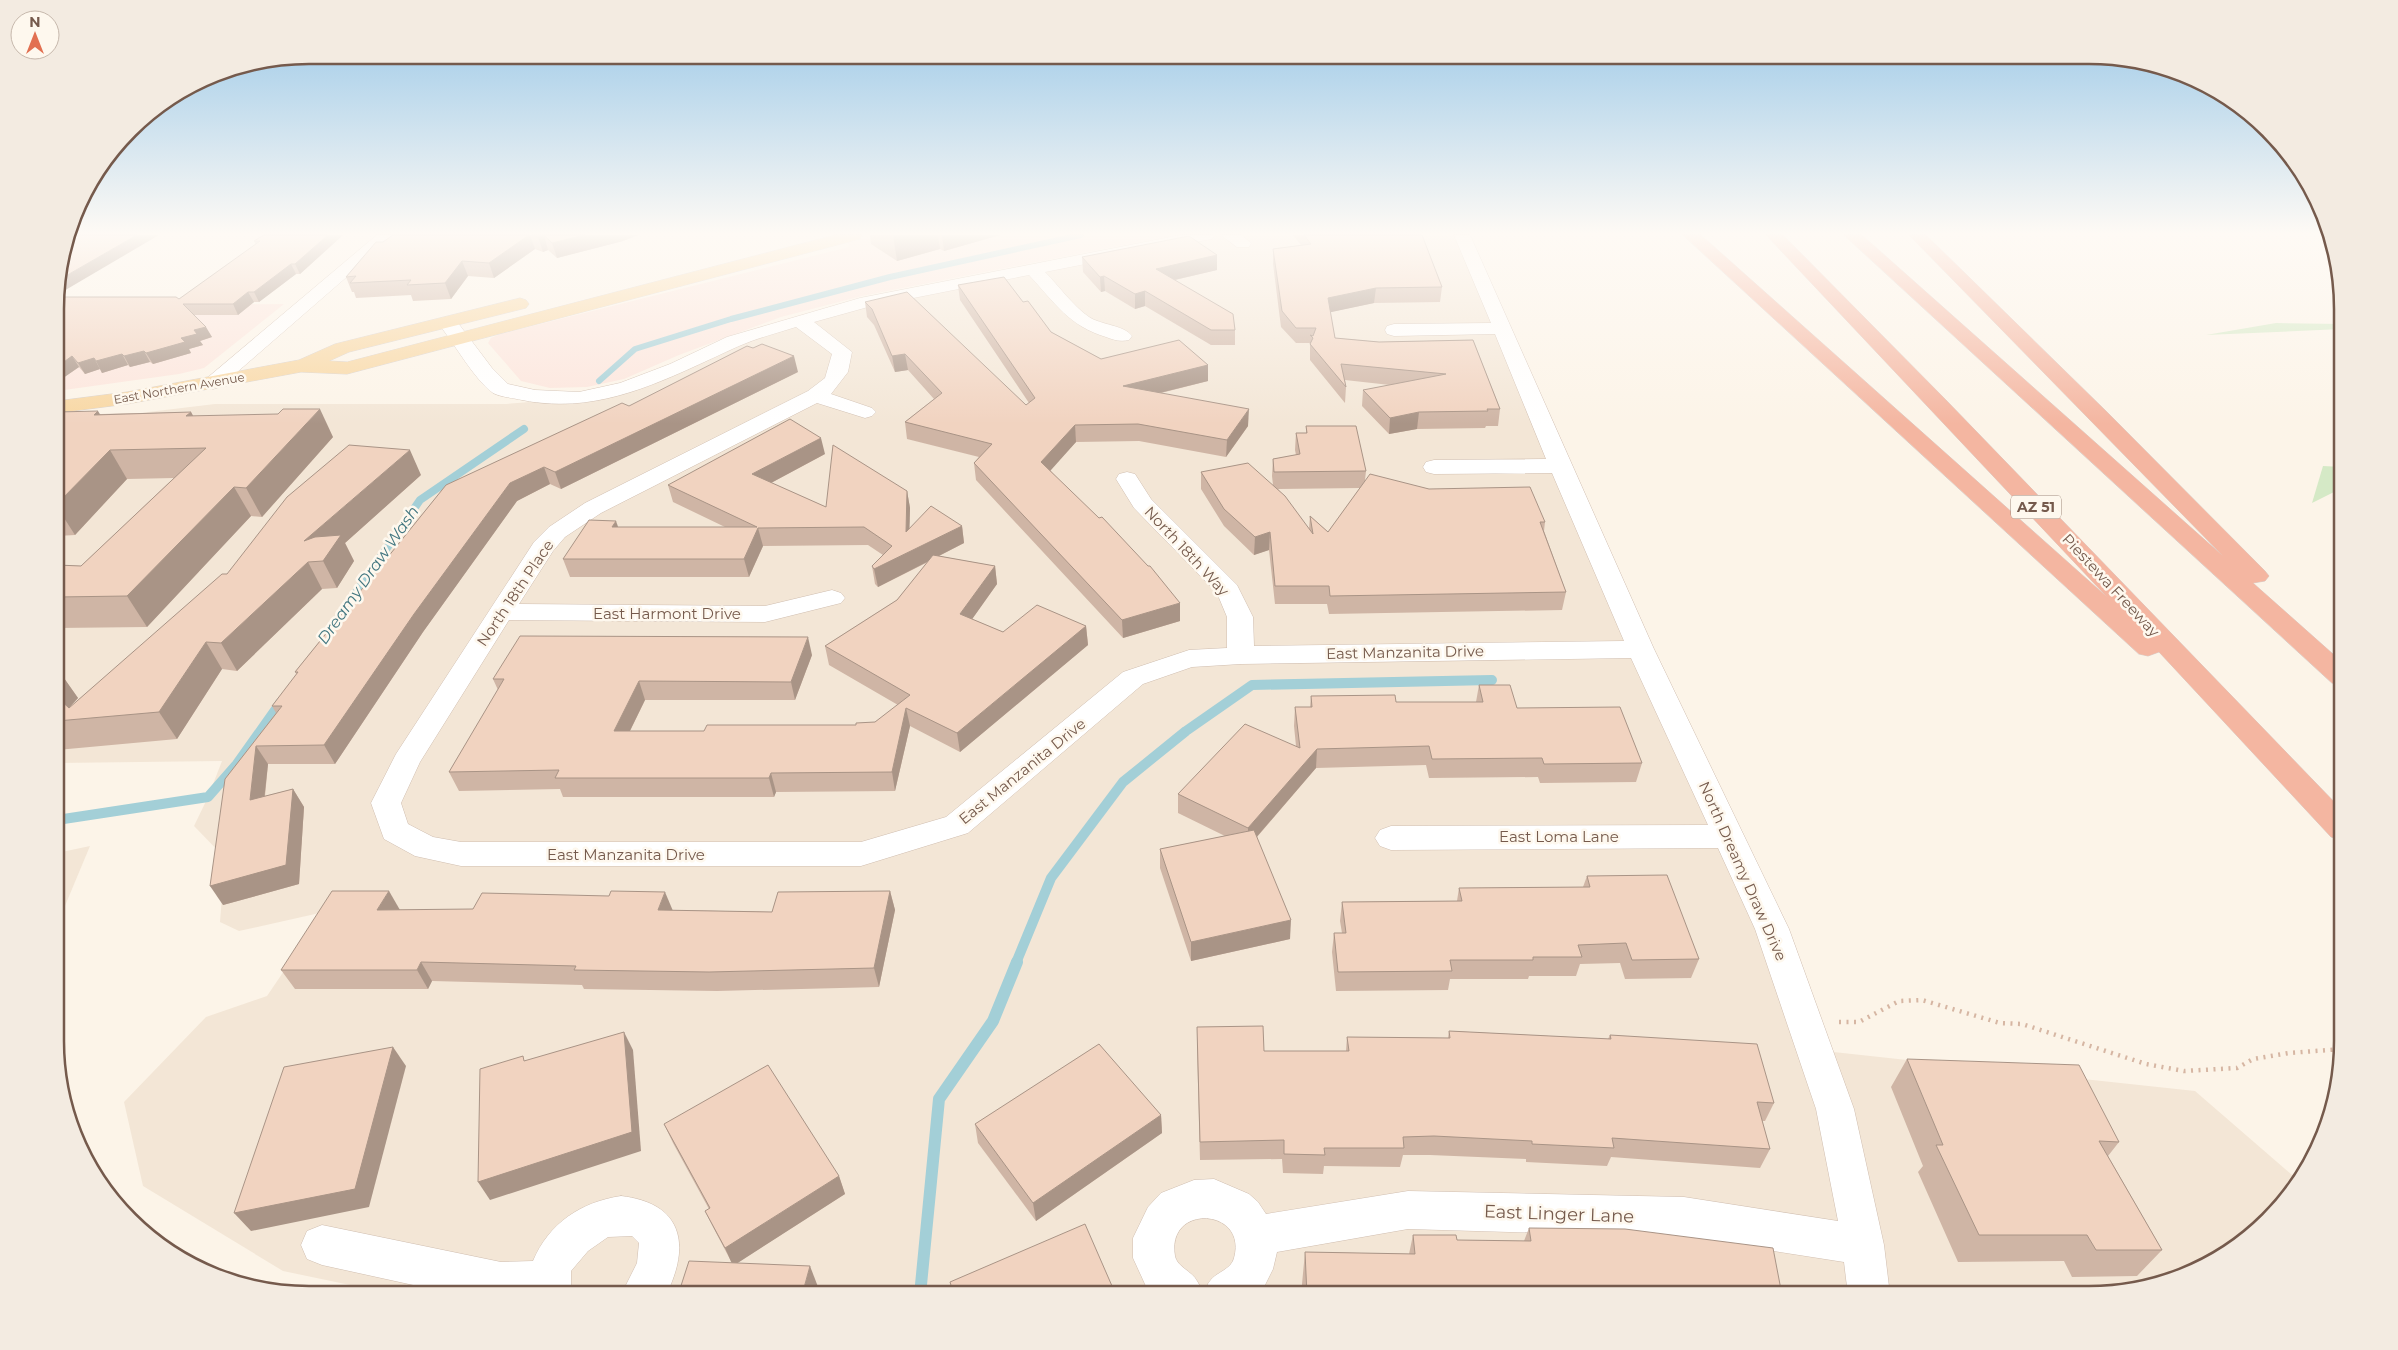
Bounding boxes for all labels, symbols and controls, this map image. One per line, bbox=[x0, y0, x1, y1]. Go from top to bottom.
north arrow bbox=[10, 10, 60, 60]
text: N bbox=[29, 13, 41, 31]
street label: East Northern Avenue bbox=[112, 369, 246, 407]
road number: AZ 51 bbox=[2011, 496, 2061, 518]
water label: Dreamy Draw Wash bbox=[313, 502, 423, 648]
street label: North 18th Way bbox=[1141, 502, 1234, 600]
street label: Piestewa Freeway bbox=[2058, 529, 2164, 641]
street label: North 18th Place bbox=[472, 536, 558, 650]
street label: East Harmont Drive bbox=[593, 604, 741, 623]
street label: East Manzanita Drive bbox=[1326, 641, 1484, 663]
street label: East Manzanita Drive bbox=[955, 714, 1089, 828]
street label: North Dreamy Draw Drive bbox=[1695, 778, 1791, 964]
street label: East Loma Lane bbox=[1499, 827, 1619, 846]
street label: East Manzanita Drive bbox=[547, 845, 705, 864]
street label: East Linger Lane bbox=[1483, 1200, 1635, 1228]

